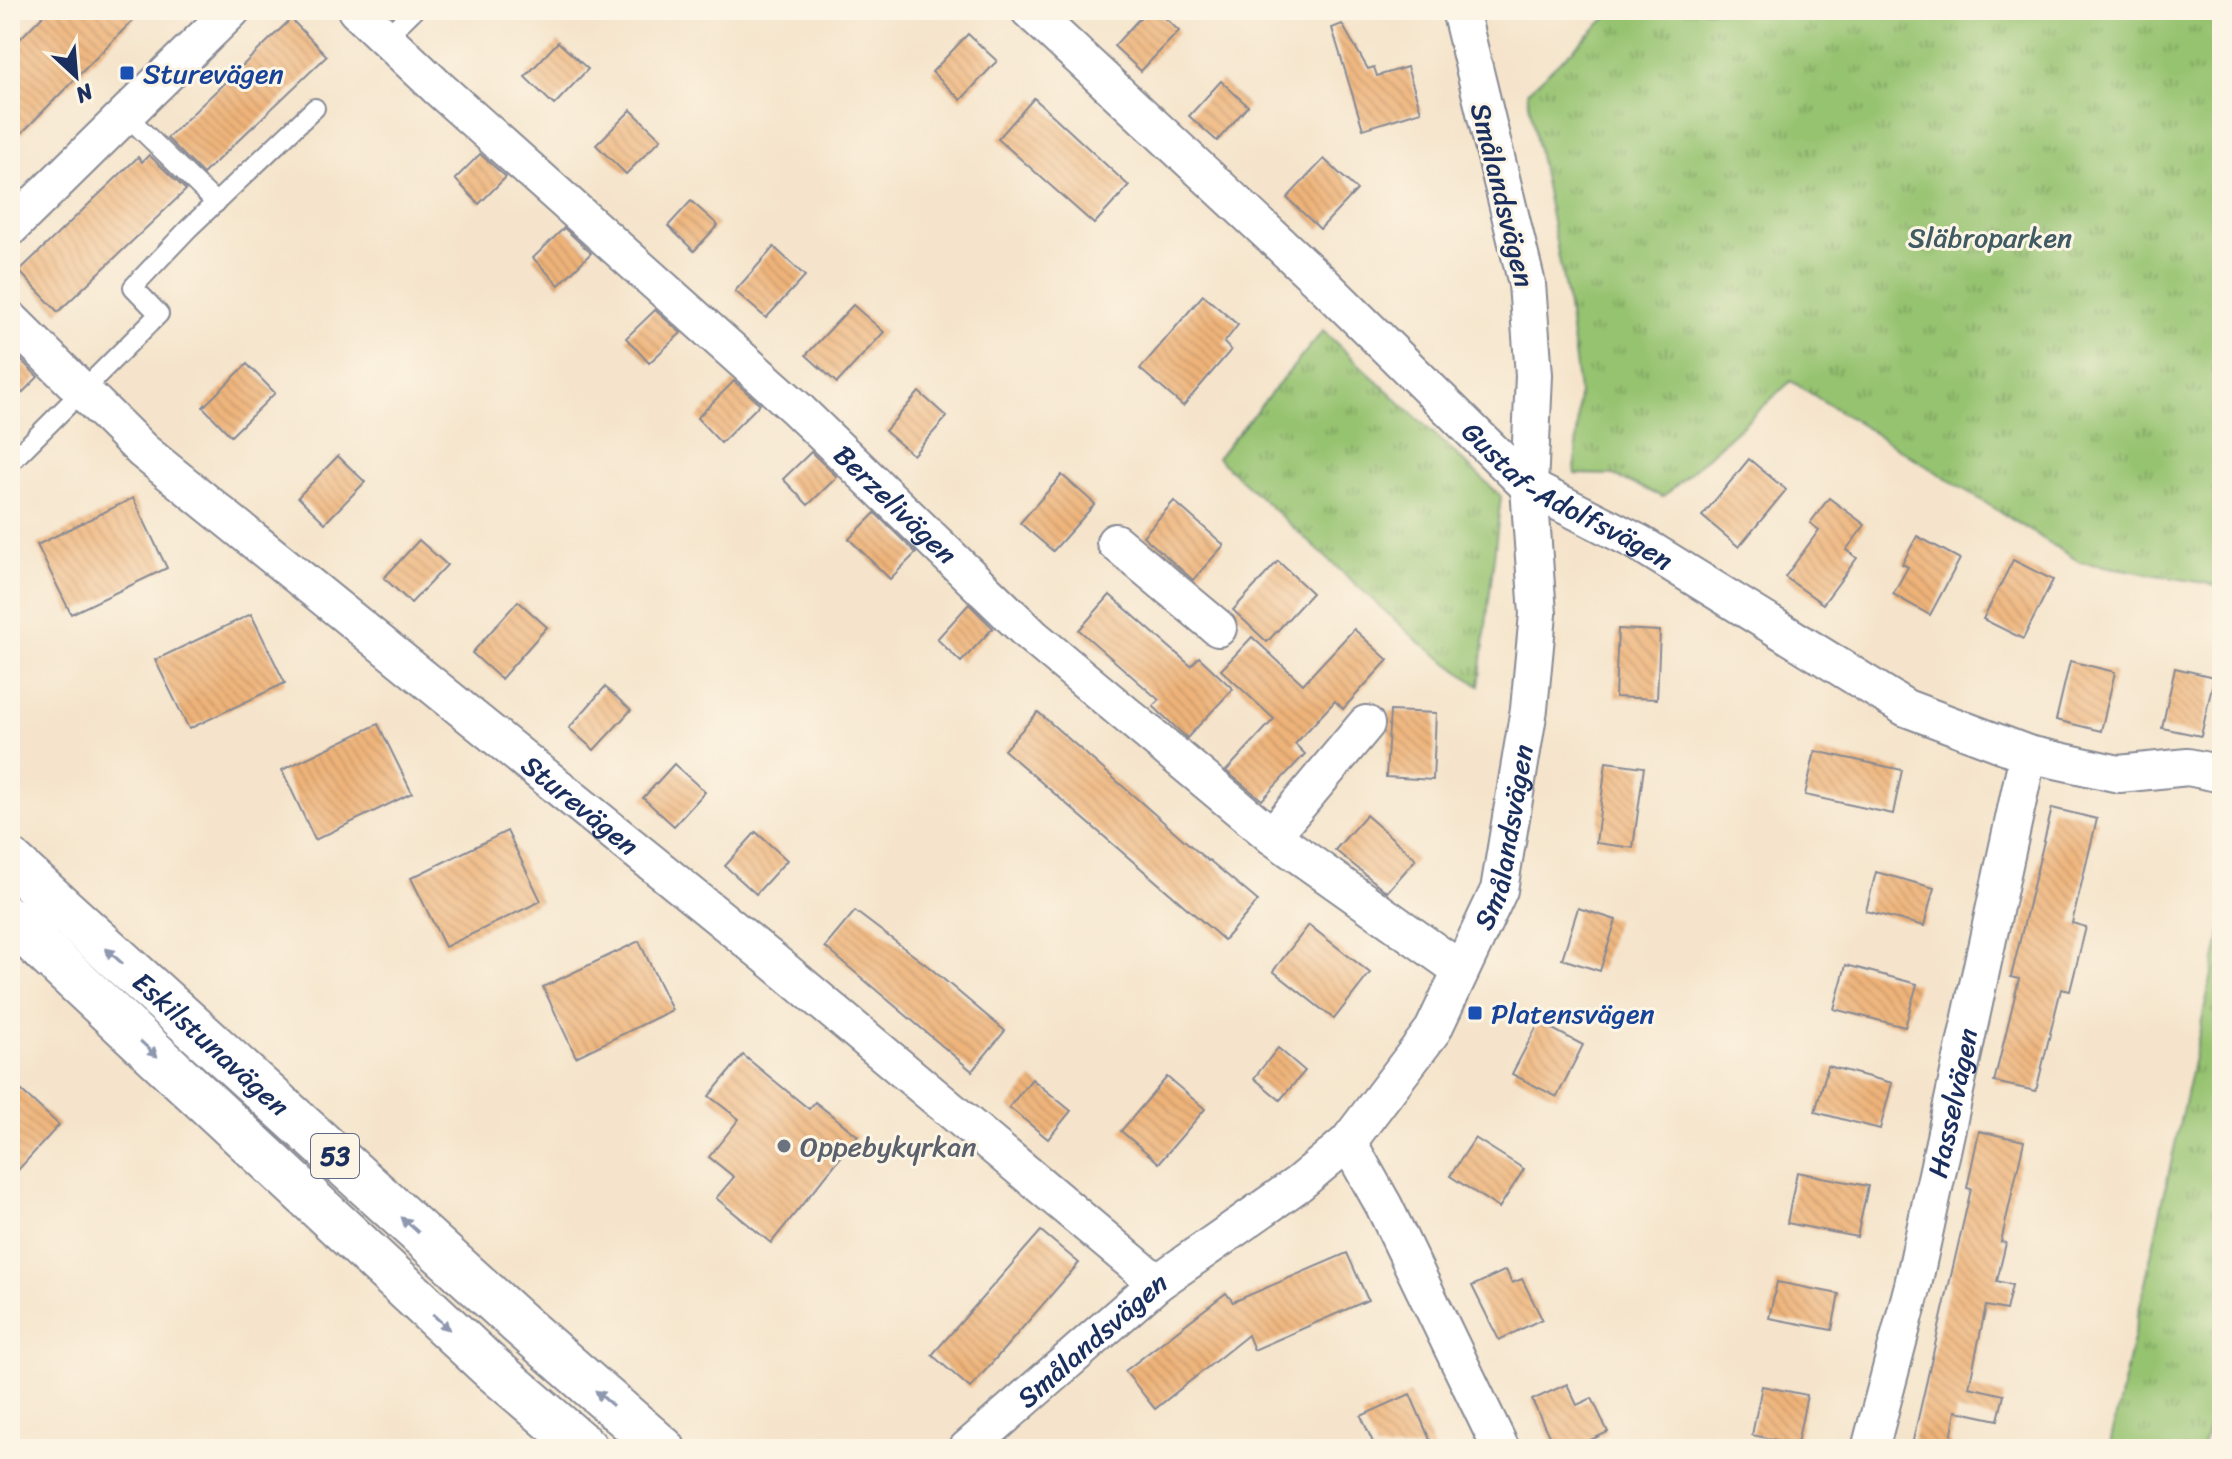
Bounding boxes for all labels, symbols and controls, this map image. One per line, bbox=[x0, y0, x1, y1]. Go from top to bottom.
north arrow bbox=[36, 36, 116, 116]
place label: Sturevägen bbox=[143, 49, 284, 98]
marker: Sturevägen bbox=[118, 64, 136, 82]
text: N bbox=[68, 72, 101, 115]
street label: Smålandsvägen bbox=[1456, 98, 1549, 293]
park label: Släbroparken bbox=[1908, 213, 2072, 262]
street label: Gustaf-Adolfsvägen bbox=[1450, 409, 1683, 584]
street label: Berzelivägen bbox=[822, 432, 969, 577]
street label: Smålandsvägen bbox=[1460, 741, 1548, 938]
street label: Sturevägen bbox=[510, 742, 650, 869]
one-way arrow bbox=[105, 947, 124, 965]
street label: Eskilstunavägen bbox=[121, 959, 301, 1129]
place label: Platensvägen bbox=[1491, 989, 1655, 1038]
marker: Platensvägen bbox=[1466, 1004, 1484, 1022]
street label: Hasselvägen bbox=[1913, 1023, 1993, 1182]
one-way arrow bbox=[139, 1040, 158, 1058]
place label: Oppebykyrkan bbox=[800, 1122, 976, 1171]
road number: 53 bbox=[311, 1134, 359, 1178]
marker: Oppebykyrkan bbox=[775, 1137, 793, 1155]
one-way arrow bbox=[401, 1216, 420, 1234]
street label: Smålandsvägen bbox=[1005, 1259, 1178, 1421]
one-way arrow bbox=[432, 1312, 451, 1330]
one-way arrow bbox=[595, 1390, 615, 1407]

